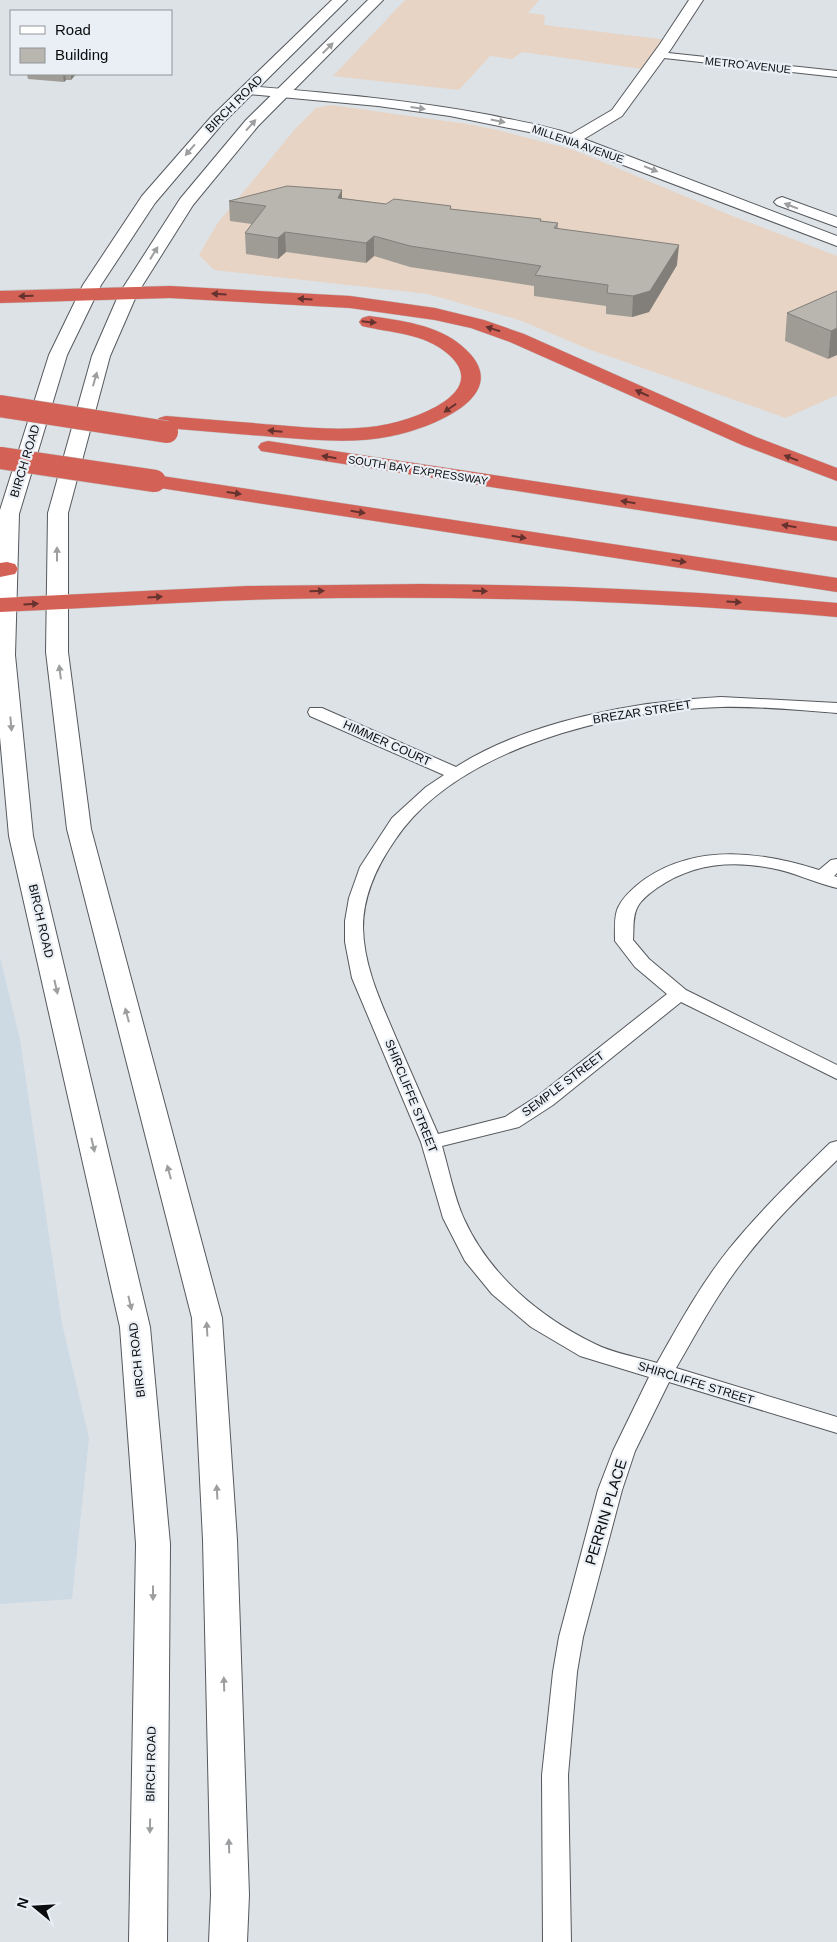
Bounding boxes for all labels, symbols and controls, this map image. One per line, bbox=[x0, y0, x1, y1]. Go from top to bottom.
legend bbox=[10, 10, 172, 75]
text: Road bbox=[55, 21, 91, 38]
one-way arrow bbox=[322, 42, 334, 54]
text: Building bbox=[55, 46, 108, 63]
street label: METRO AVENUE bbox=[704, 55, 792, 75]
street label: BIRCH ROAD bbox=[202, 72, 266, 136]
one-way arrow bbox=[410, 104, 426, 112]
one-way arrow bbox=[491, 117, 507, 125]
one-way arrow bbox=[245, 120, 257, 132]
street label: MILLENIA AVENUE bbox=[530, 123, 626, 165]
one-way arrow bbox=[184, 144, 196, 156]
one-way arrow bbox=[643, 166, 658, 173]
one-way arrow bbox=[783, 202, 798, 210]
one-way arrow bbox=[150, 246, 159, 259]
one-way arrow bbox=[211, 290, 227, 298]
one-way arrow bbox=[17, 292, 33, 300]
one-way arrow bbox=[297, 295, 313, 303]
one-way arrow bbox=[361, 318, 377, 326]
one-way arrow bbox=[485, 325, 500, 333]
one-way arrow bbox=[91, 372, 99, 387]
one-way arrow bbox=[635, 388, 649, 396]
one-way arrow bbox=[443, 403, 457, 413]
street label: BIRCH ROAD bbox=[7, 423, 43, 499]
one-way arrow bbox=[267, 427, 283, 435]
one-way arrow bbox=[321, 452, 337, 460]
street label: SOUTH BAY EXPRESSWAY bbox=[347, 453, 489, 487]
one-way arrow bbox=[783, 454, 798, 462]
one-way arrow bbox=[226, 489, 242, 497]
one-way arrow bbox=[620, 498, 636, 506]
one-way arrow bbox=[351, 508, 367, 516]
one-way arrow bbox=[780, 522, 796, 530]
one-way arrow bbox=[511, 533, 527, 541]
one-way arrow bbox=[53, 546, 61, 562]
one-way arrow bbox=[672, 558, 688, 566]
one-way arrow bbox=[309, 587, 325, 595]
one-way arrow bbox=[472, 587, 488, 595]
one-way arrow bbox=[147, 593, 163, 601]
one-way arrow bbox=[727, 598, 743, 606]
one-way arrow bbox=[23, 600, 39, 608]
one-way arrow bbox=[55, 663, 63, 679]
street label: BREZAR STREET bbox=[592, 697, 693, 727]
one-way arrow bbox=[7, 716, 15, 732]
street label: HIMMER COURT bbox=[341, 717, 434, 769]
street label: BIRCH ROAD bbox=[26, 883, 56, 960]
one-way arrow bbox=[52, 979, 60, 994]
one-way arrow bbox=[123, 1007, 131, 1022]
street label: SHIRCLIFFE STREET bbox=[382, 1037, 440, 1155]
street label: SEMPLE STREET bbox=[519, 1048, 607, 1119]
one-way arrow bbox=[89, 1137, 97, 1152]
one-way arrow bbox=[164, 1164, 172, 1179]
one-way arrow bbox=[126, 1296, 134, 1311]
street label: BIRCH ROAD bbox=[126, 1321, 148, 1398]
one-way arrow bbox=[203, 1321, 211, 1337]
street label: SHIRCLIFFE STREET bbox=[636, 1359, 756, 1408]
street label: PERRIN PLACE bbox=[581, 1457, 630, 1567]
one-way arrow bbox=[213, 1483, 221, 1499]
one-way arrow bbox=[149, 1585, 157, 1601]
one-way arrow bbox=[220, 1675, 228, 1691]
street label: BIRCH ROAD bbox=[143, 1726, 159, 1802]
one-way arrow bbox=[146, 1818, 154, 1834]
one-way arrow bbox=[225, 1838, 233, 1854]
north arrow bbox=[10, 1882, 60, 1932]
text: N bbox=[13, 1896, 32, 1910]

